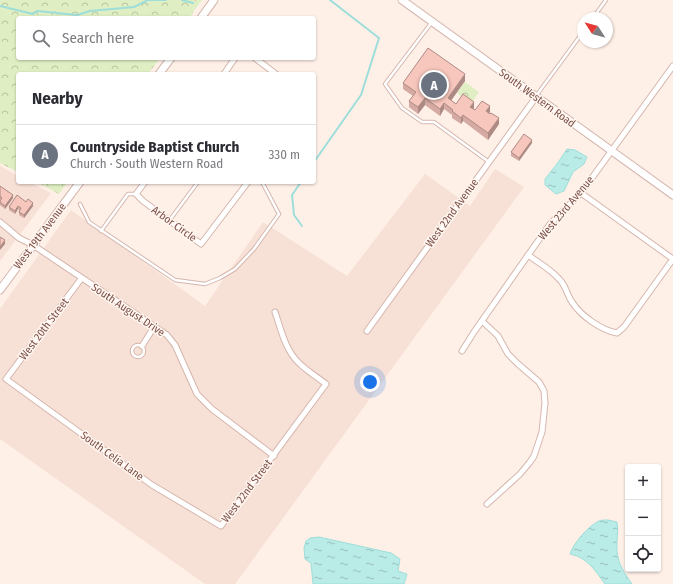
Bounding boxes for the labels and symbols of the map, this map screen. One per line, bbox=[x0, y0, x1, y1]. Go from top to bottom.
north arrow bbox=[577, 12, 613, 48]
street label: South Western Road bbox=[496, 66, 578, 130]
pin: A bbox=[421, 70, 447, 100]
street label: West 23rd Avenue bbox=[536, 173, 596, 243]
street label: West 22nd Avenue bbox=[423, 176, 481, 250]
street label: West 19th Avenue bbox=[11, 200, 69, 272]
street label: Arbor Circle bbox=[149, 203, 199, 245]
street label: South August Drive bbox=[89, 281, 167, 339]
street label: West 20th Street bbox=[17, 295, 72, 362]
your location bbox=[360, 372, 380, 392]
street label: South Celia Lane bbox=[78, 429, 146, 483]
street label: West 22nd Street bbox=[219, 457, 275, 525]

